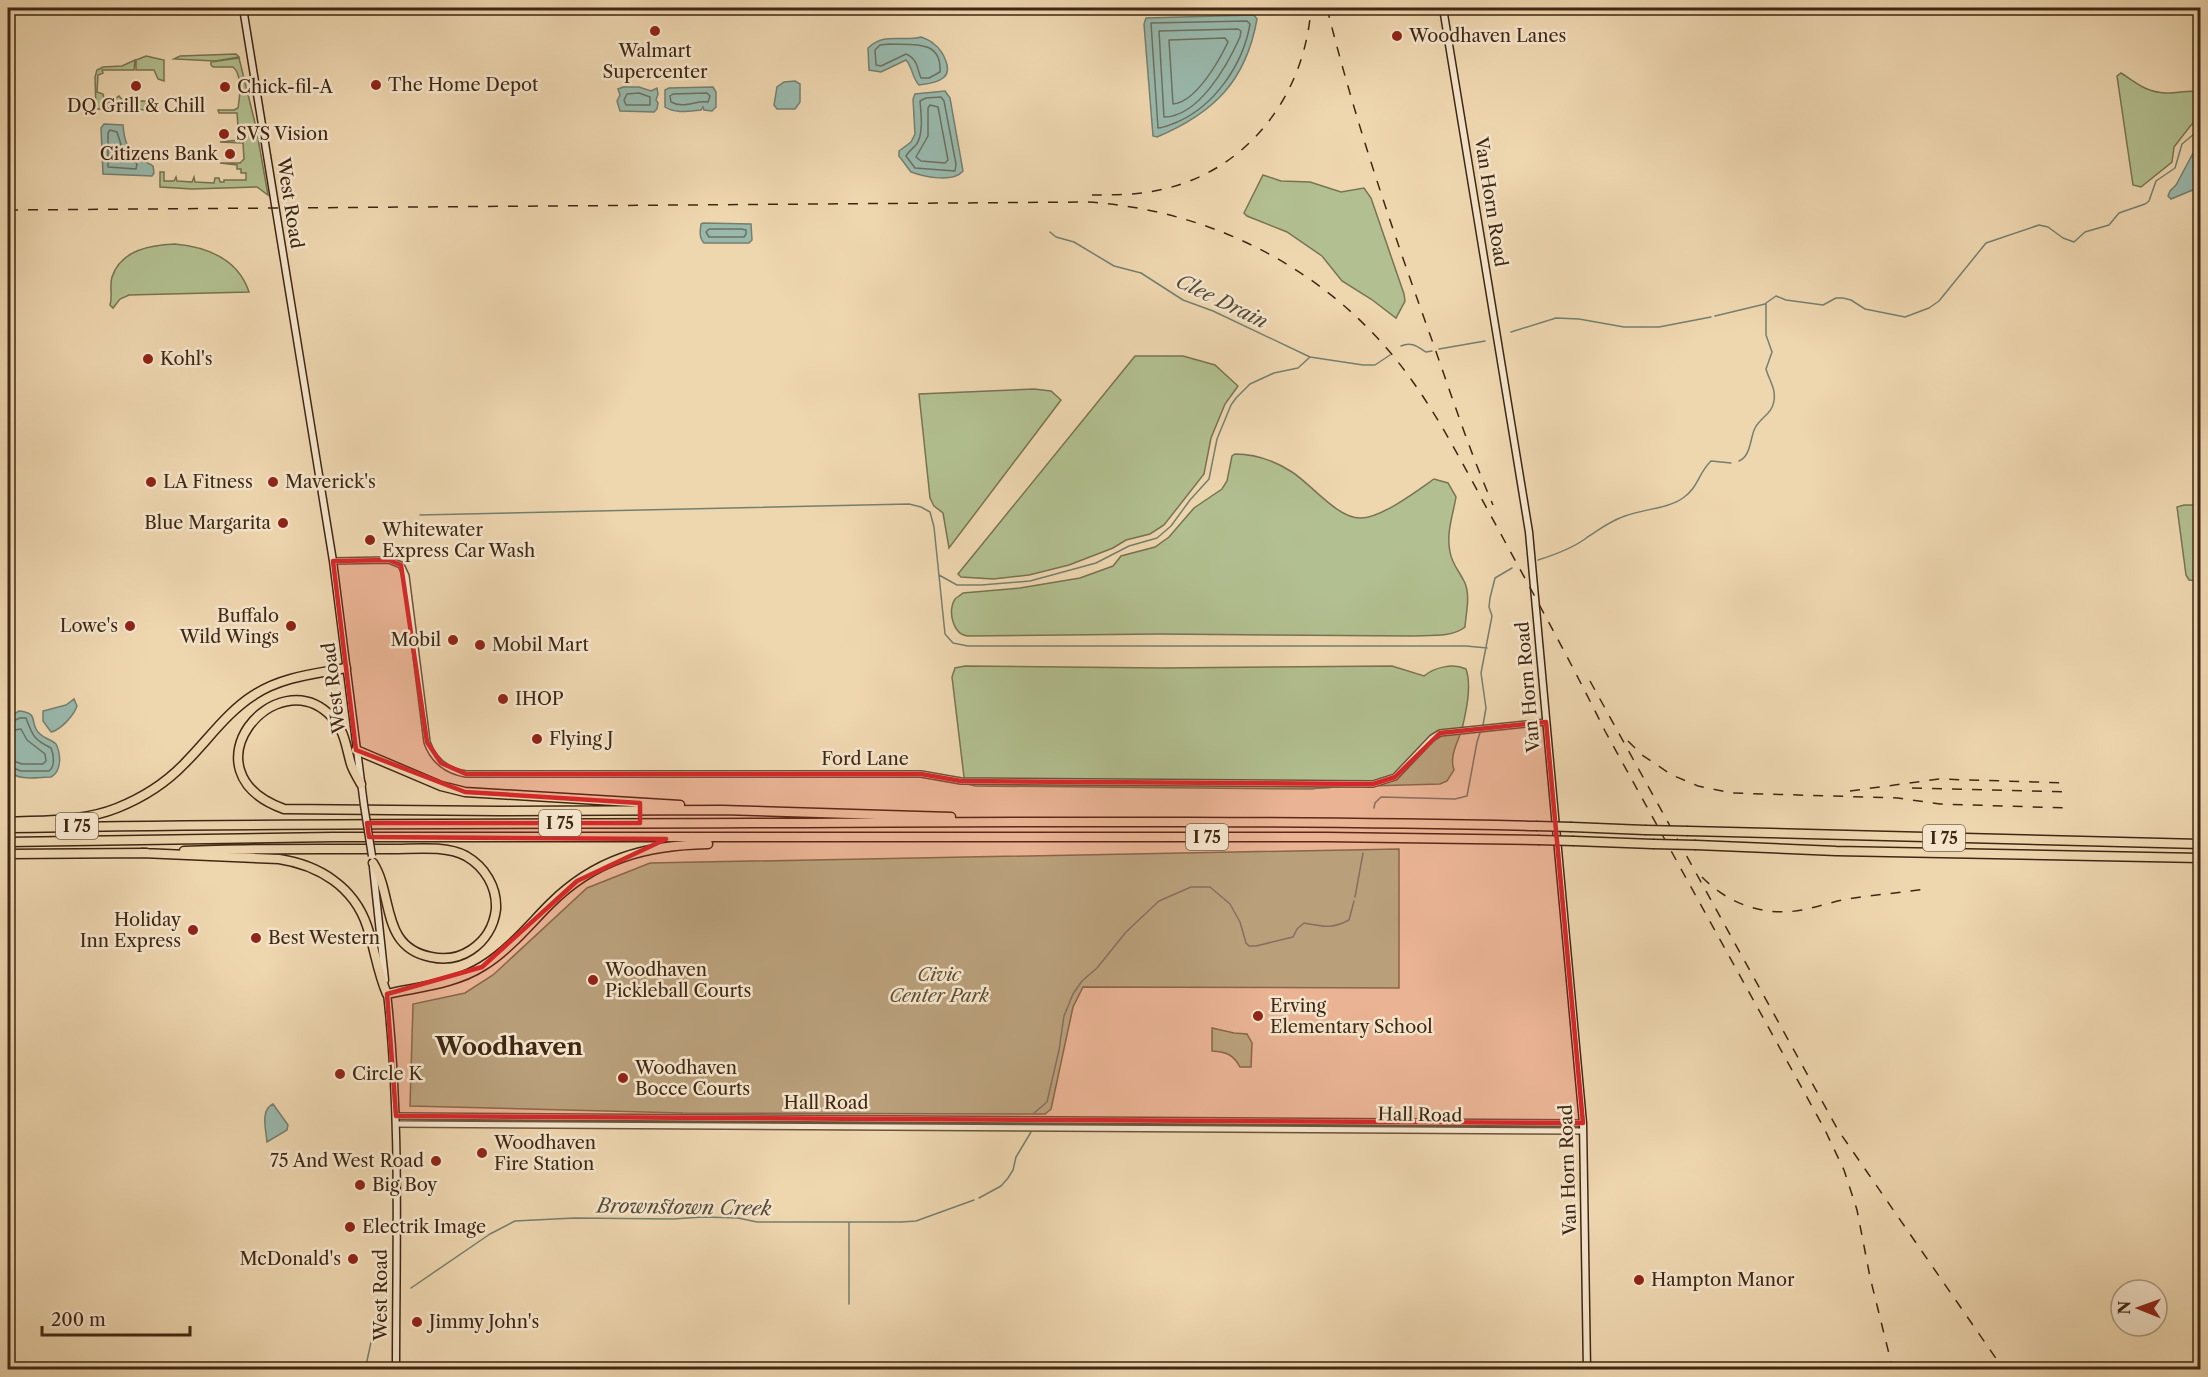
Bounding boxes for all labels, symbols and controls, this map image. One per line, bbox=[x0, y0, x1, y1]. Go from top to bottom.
marker: Walmart Supercenter bbox=[648, 24, 662, 38]
place label: Woodhaven Lanes bbox=[1408, 25, 1566, 47]
marker: Woodhaven Lanes bbox=[1390, 29, 1404, 43]
place label: Walmart Supercenter bbox=[602, 40, 708, 83]
place label: The Home Depot bbox=[388, 74, 539, 96]
place label: Chick-fil-A bbox=[237, 76, 334, 98]
marker: The Home Depot bbox=[369, 78, 383, 92]
marker: DQ Grill & Chill bbox=[129, 79, 143, 93]
marker: Chick-fil-A bbox=[218, 80, 232, 94]
place label: DQ Grill & Chill bbox=[67, 95, 205, 117]
place label: SVS Vision bbox=[236, 123, 328, 145]
marker: SVS Vision bbox=[217, 127, 231, 141]
street label: Van Horn Road bbox=[1470, 135, 1512, 268]
place label: Citizens Bank bbox=[100, 143, 220, 165]
marker: Citizens Bank bbox=[223, 147, 237, 161]
street label: West Road bbox=[272, 155, 308, 250]
water label: Clee Drain bbox=[1172, 269, 1272, 333]
place label: Kohl's bbox=[160, 348, 213, 370]
marker: Kohl's bbox=[141, 352, 155, 366]
place label: LA Fitness bbox=[163, 471, 253, 493]
place label: Maverick's bbox=[285, 471, 376, 493]
marker: LA Fitness bbox=[144, 475, 158, 489]
marker: Maverick's bbox=[266, 475, 280, 489]
place label: Blue Margarita bbox=[144, 512, 272, 534]
marker: Blue Margarita bbox=[276, 516, 290, 530]
place label: Whitewater Express Car Wash bbox=[381, 519, 535, 562]
marker: Whitewater Express Car Wash bbox=[363, 533, 377, 547]
place label: Buffalo Wild Wings bbox=[179, 605, 279, 648]
place label: Lowe's bbox=[60, 615, 118, 637]
marker: Lowe's bbox=[123, 619, 137, 633]
marker: Buffalo Wild Wings bbox=[284, 619, 298, 633]
street label: Van Horn Road bbox=[1511, 621, 1545, 754]
place label: Mobil bbox=[391, 629, 441, 651]
marker: Mobil bbox=[446, 633, 460, 647]
place label: Mobil Mart bbox=[492, 634, 589, 656]
marker: Mobil Mart bbox=[473, 638, 487, 652]
street label: West Road bbox=[317, 641, 351, 736]
place label: IHOP bbox=[515, 688, 564, 710]
marker: IHOP bbox=[496, 692, 510, 706]
place label: Flying J bbox=[549, 728, 613, 750]
marker: Flying J bbox=[530, 732, 544, 746]
street label: Ford Lane bbox=[821, 748, 909, 770]
road number: I 75 bbox=[539, 810, 581, 836]
road number: I 75 bbox=[56, 813, 98, 839]
road number: I 75 bbox=[1186, 824, 1228, 850]
road number: I 75 bbox=[1923, 825, 1965, 851]
place label: Holiday Inn Express bbox=[80, 909, 182, 952]
marker: Holiday Inn Express bbox=[186, 923, 200, 937]
place label: Best Western bbox=[268, 927, 380, 949]
marker: Best Western bbox=[249, 931, 263, 945]
place label: Woodhaven Pickleball Courts bbox=[604, 959, 751, 1002]
park label: Civic Center Park bbox=[889, 964, 989, 1007]
marker: Woodhaven Pickleball Courts bbox=[586, 973, 600, 987]
place label: Erving Elementary School bbox=[1270, 995, 1433, 1038]
marker: Erving Elementary School bbox=[1251, 1009, 1265, 1023]
district label: Woodhaven bbox=[434, 1032, 583, 1061]
place label: Woodhaven Bocce Courts bbox=[634, 1057, 750, 1100]
place label: Circle K bbox=[352, 1063, 423, 1085]
marker: Circle K bbox=[333, 1067, 347, 1081]
marker: Woodhaven Bocce Courts bbox=[616, 1071, 630, 1085]
street label: Hall Road bbox=[784, 1092, 868, 1114]
street label: Hall Road bbox=[1377, 1103, 1463, 1127]
street label: Van Horn Road bbox=[1555, 1104, 1581, 1237]
place label: Woodhaven Fire Station bbox=[493, 1132, 596, 1175]
marker: Woodhaven Fire Station bbox=[475, 1146, 489, 1160]
place label: 75 And West Road bbox=[270, 1150, 424, 1172]
marker: 75 And West Road bbox=[429, 1154, 443, 1168]
place label: Big Boy bbox=[372, 1174, 438, 1196]
marker: Big Boy bbox=[353, 1178, 367, 1192]
water label: Brownstown Creek bbox=[594, 1193, 772, 1221]
place label: Electrik Image bbox=[362, 1216, 486, 1238]
marker: Electrik Image bbox=[343, 1220, 357, 1234]
place label: McDonald's bbox=[240, 1248, 341, 1270]
street label: West Road bbox=[370, 1249, 392, 1342]
marker: McDonald's bbox=[346, 1252, 360, 1266]
place label: Hampton Manor bbox=[1651, 1269, 1795, 1291]
marker: Hampton Manor bbox=[1632, 1273, 1646, 1287]
north arrow bbox=[2109, 1278, 2169, 1338]
scale bar bbox=[42, 1299, 190, 1337]
text: N bbox=[2114, 1301, 2134, 1315]
text: 200 m bbox=[51, 1309, 106, 1331]
place label: Jimmy John's bbox=[426, 1311, 539, 1333]
marker: Jimmy John's bbox=[410, 1315, 424, 1329]

